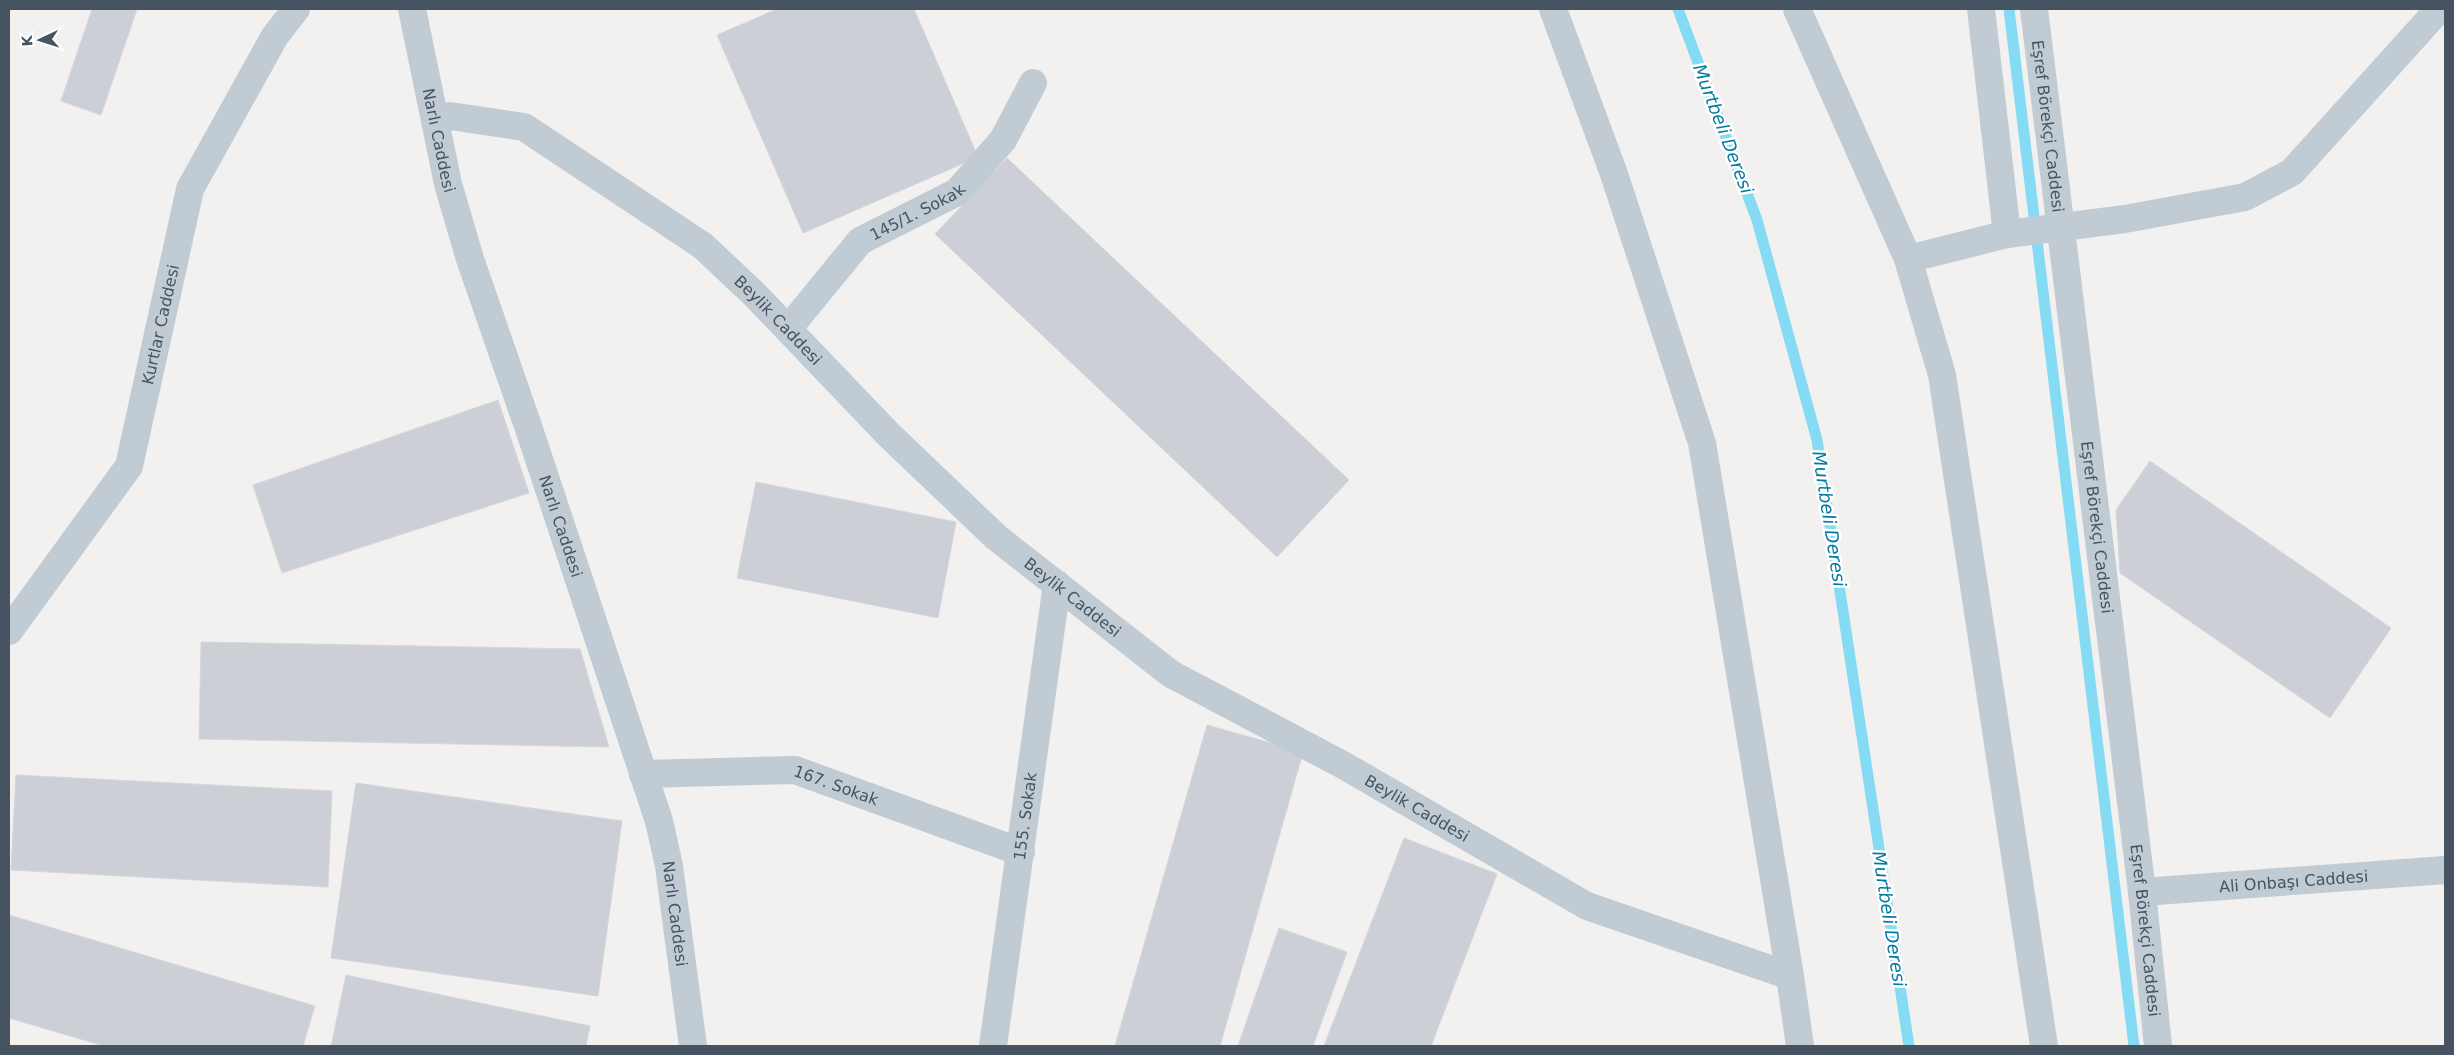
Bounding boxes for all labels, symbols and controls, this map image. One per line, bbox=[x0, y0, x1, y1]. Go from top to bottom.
north arrow bbox=[15, 15, 65, 65]
text: K bbox=[19, 34, 35, 47]
street label: Eşref Börekçi Caddesi bbox=[2028, 39, 2068, 214]
water label: Murtbeli Deresi bbox=[1689, 61, 1758, 197]
street label: Narlı Caddesi bbox=[418, 86, 459, 195]
street label: 145/1. Sokak bbox=[867, 180, 970, 244]
street label: Kurtlar Caddesi bbox=[138, 263, 183, 386]
street label: Beylik Caddesi bbox=[730, 272, 826, 369]
street label: Eşref Börekçi Caddesi bbox=[2077, 440, 2117, 615]
water label: Murtbeli Deresi bbox=[1808, 449, 1851, 588]
street label: Narlı Caddesi bbox=[535, 473, 586, 580]
street label: Beylik Caddesi bbox=[1020, 554, 1125, 641]
street label: 167. Sokak bbox=[791, 761, 882, 810]
street label: 155. Sokak bbox=[1010, 770, 1041, 862]
street label: Beylik Caddesi bbox=[1361, 771, 1473, 846]
street label: Eşref Börekçi Caddesi bbox=[2126, 843, 2164, 1018]
water label: Murtbeli Deresi bbox=[1868, 849, 1911, 988]
street label: Narlı Caddesi bbox=[658, 860, 691, 968]
street label: Ali Onbaşı Caddesi bbox=[2218, 867, 2369, 896]

